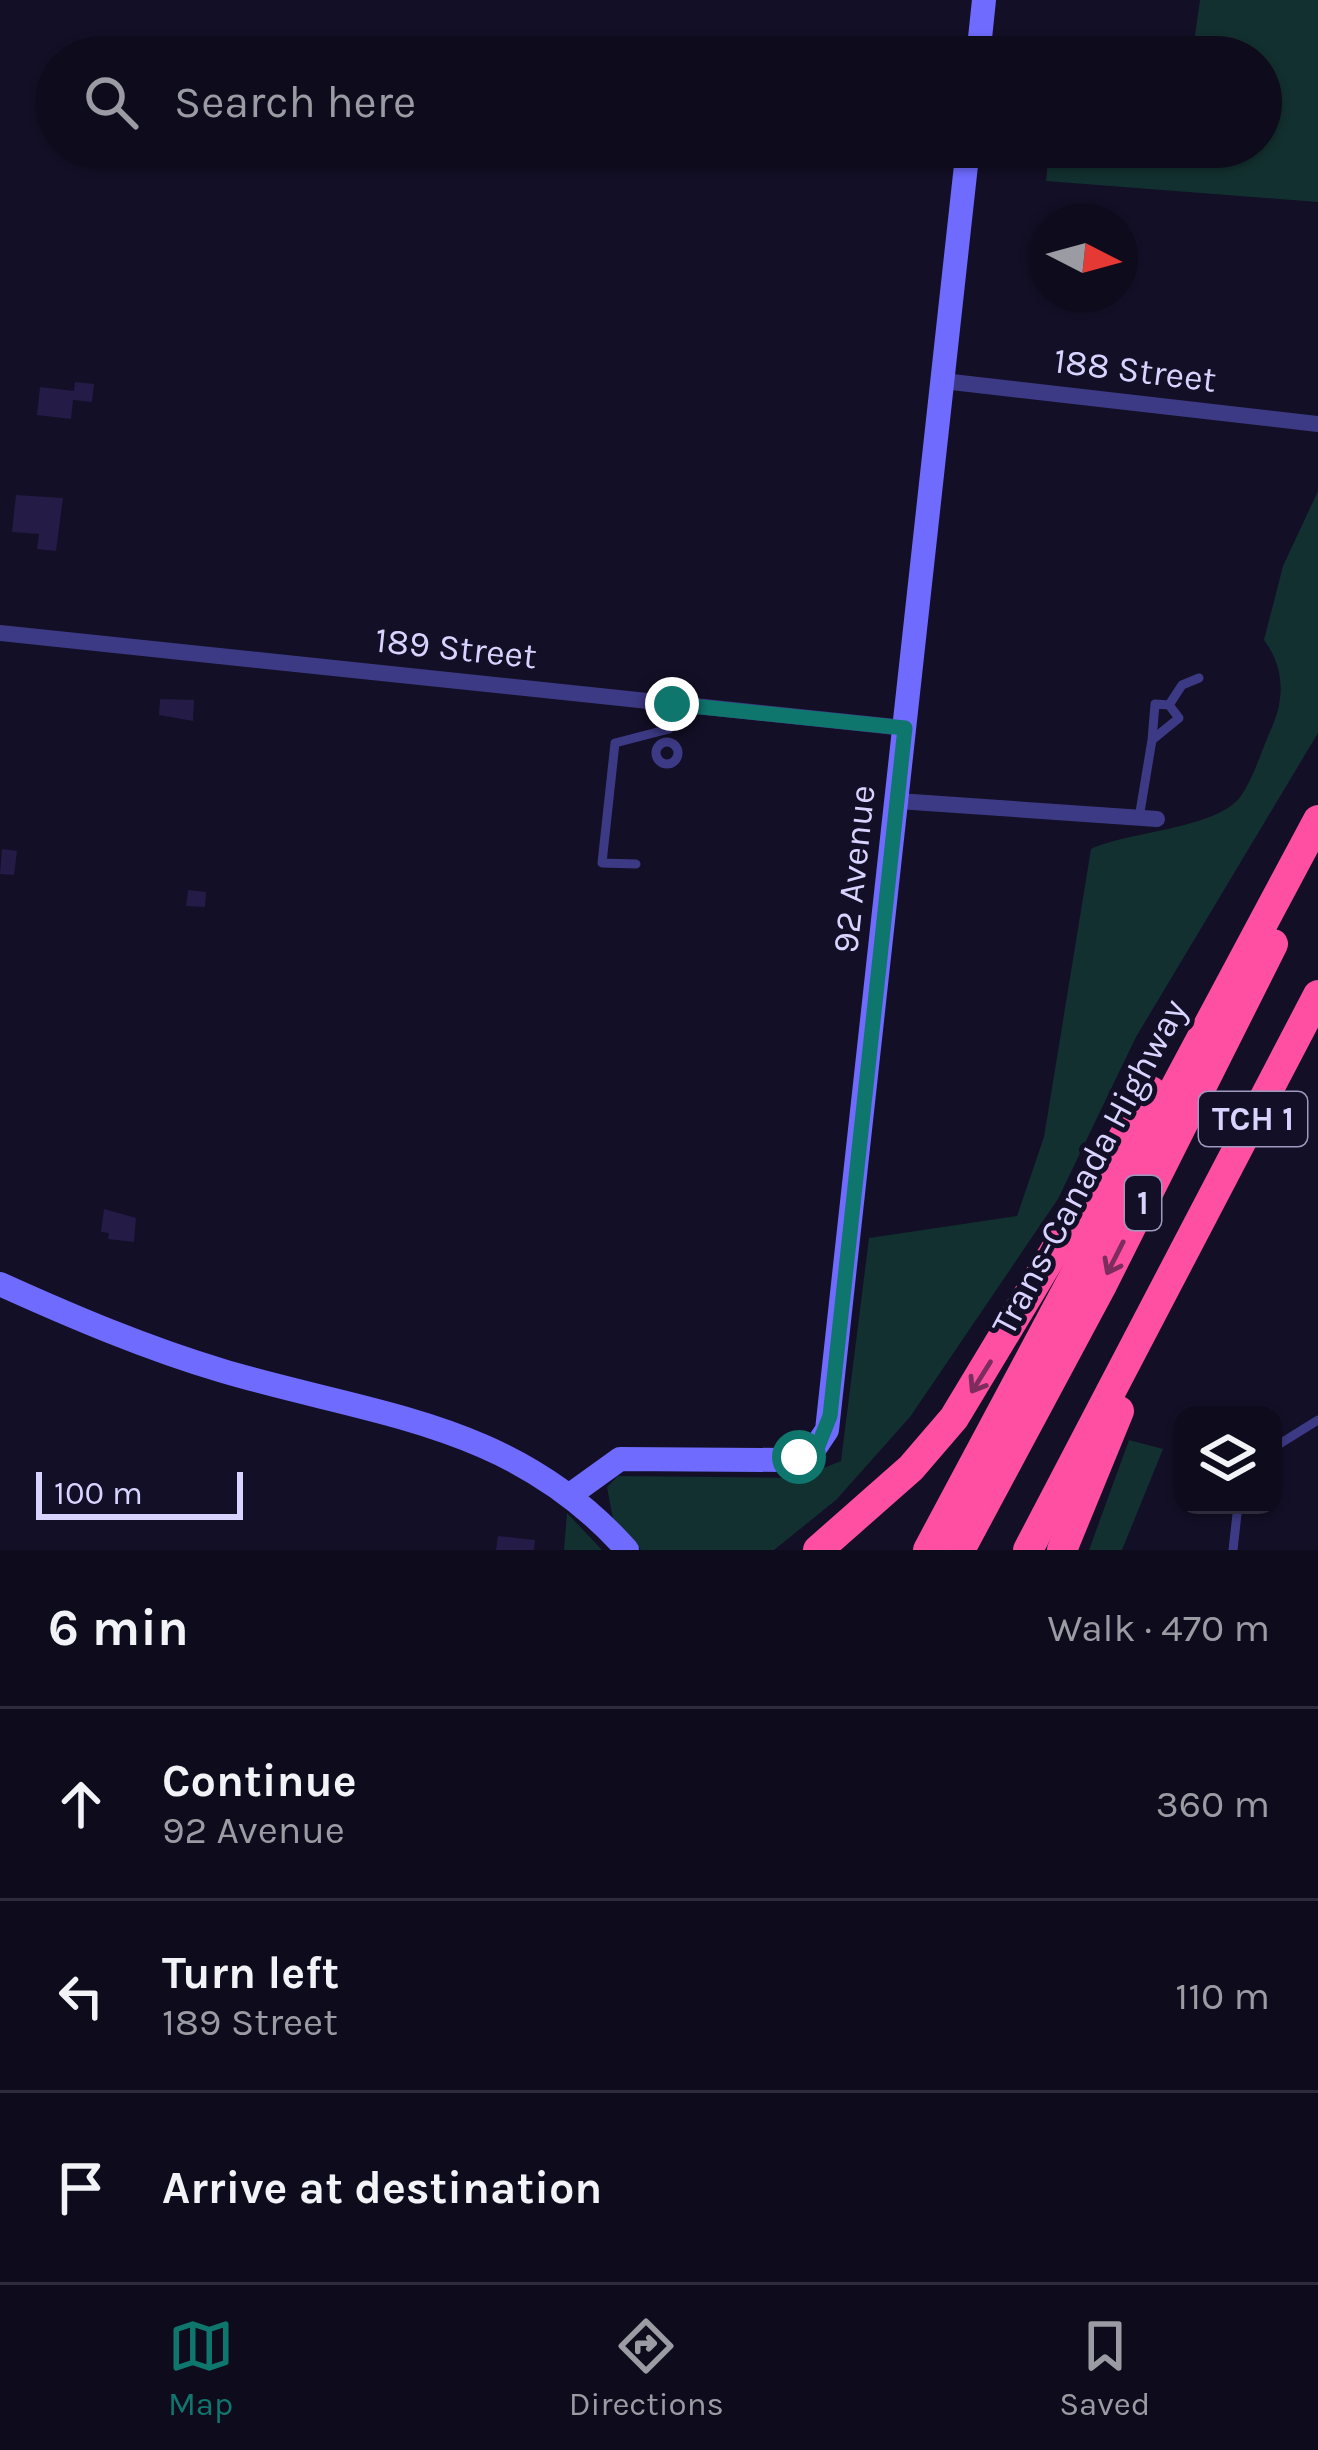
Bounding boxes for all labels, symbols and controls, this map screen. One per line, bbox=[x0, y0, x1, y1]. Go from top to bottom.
search box bbox=[36, 36, 1282, 168]
icon: search bbox=[78, 69, 144, 135]
text: Search here bbox=[174, 76, 416, 128]
north arrow bbox=[1030, 204, 1138, 312]
street label: 188 Street bbox=[1051, 339, 1219, 401]
street label: 189 Street bbox=[373, 619, 539, 677]
route end bbox=[645, 677, 699, 731]
street label: 92 Avenue bbox=[824, 783, 884, 955]
street label: Trans-Canada Highway bbox=[983, 992, 1195, 1342]
road number: TCH 1 bbox=[1199, 1092, 1307, 1146]
road number: 1 bbox=[1125, 1176, 1161, 1230]
one-way arrow bbox=[1103, 1240, 1126, 1275]
one-way arrow bbox=[969, 1359, 993, 1393]
map controls bbox=[1174, 1406, 1282, 1514]
button: layers bbox=[1174, 1406, 1282, 1514]
route start bbox=[772, 1430, 826, 1484]
scale bar bbox=[36, 1466, 243, 1519]
text: 100 m bbox=[54, 1474, 143, 1512]
text: 6 min bbox=[48, 1598, 189, 1658]
text: Walk · 470 m bbox=[1048, 1605, 1270, 1651]
text: Continue bbox=[162, 1755, 357, 1807]
icon: ahead bbox=[48, 1771, 114, 1837]
text: 360 m bbox=[1156, 1781, 1270, 1827]
text: 92 Avenue bbox=[162, 1807, 345, 1853]
text: Turn left bbox=[162, 1947, 339, 1999]
icon: left bbox=[48, 1963, 114, 2029]
text: 110 m bbox=[1175, 1973, 1270, 2019]
text: 189 Street bbox=[162, 1999, 338, 2045]
icon: arrive bbox=[48, 2155, 114, 2221]
text: Arrive at destination bbox=[162, 2162, 602, 2214]
tab: Map bbox=[168, 2313, 234, 2423]
tab: Directions bbox=[569, 2313, 724, 2423]
tab: Saved bbox=[1059, 2313, 1150, 2423]

